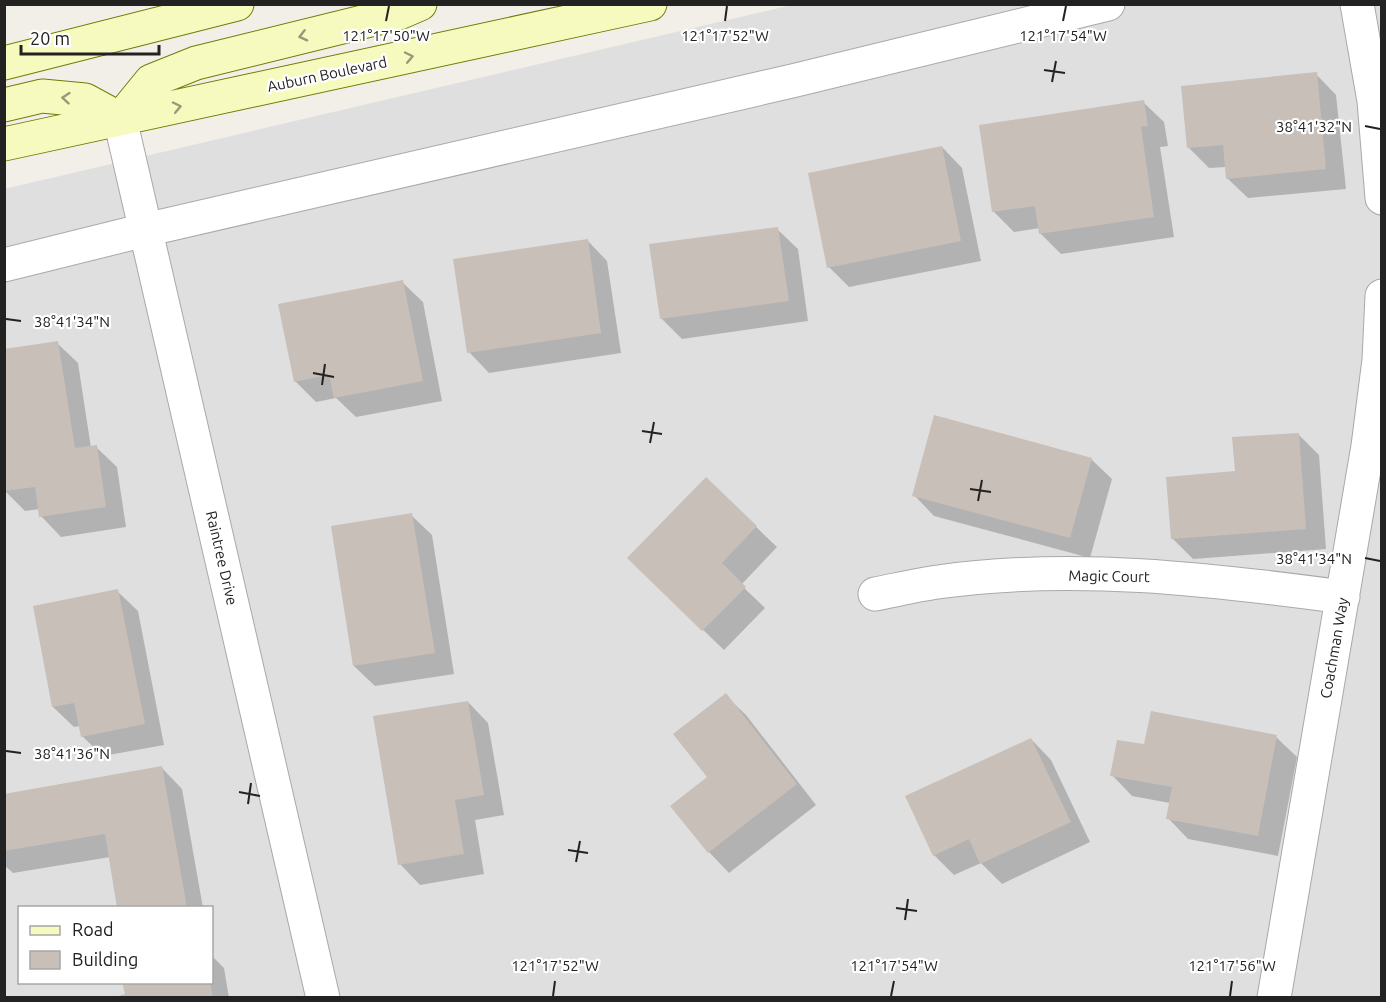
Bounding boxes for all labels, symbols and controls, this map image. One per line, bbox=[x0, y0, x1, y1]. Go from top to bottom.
scale bar bbox=[21, 18, 159, 56]
text: 121°17'50"W bbox=[342, 27, 430, 44]
text: 121°17'52"W bbox=[681, 27, 769, 44]
text: 121°17'54"W bbox=[1019, 27, 1107, 44]
text: 20 m bbox=[30, 28, 70, 48]
one-way arrow bbox=[298, 29, 308, 42]
one-way arrow bbox=[403, 51, 413, 64]
street label: Auburn Boulevard bbox=[266, 53, 388, 95]
one-way arrow bbox=[62, 92, 71, 105]
one-way arrow bbox=[172, 101, 182, 114]
text: 38°41'32"N bbox=[1276, 118, 1352, 135]
text: 38°41'34"N bbox=[34, 313, 110, 330]
street label: Raintree Drive bbox=[203, 509, 241, 607]
text: 38°41'34"N bbox=[1276, 550, 1352, 567]
street label: Magic Court bbox=[1068, 567, 1150, 585]
street label: Coachman Way bbox=[1317, 596, 1351, 700]
text: 38°41'36"N bbox=[34, 745, 110, 762]
legend bbox=[18, 906, 213, 984]
text: Road bbox=[72, 919, 114, 939]
text: Building bbox=[72, 949, 138, 969]
text: 121°17'52"W bbox=[511, 957, 599, 974]
text: 121°17'54"W bbox=[850, 957, 938, 974]
text: 121°17'56"W bbox=[1188, 957, 1276, 974]

